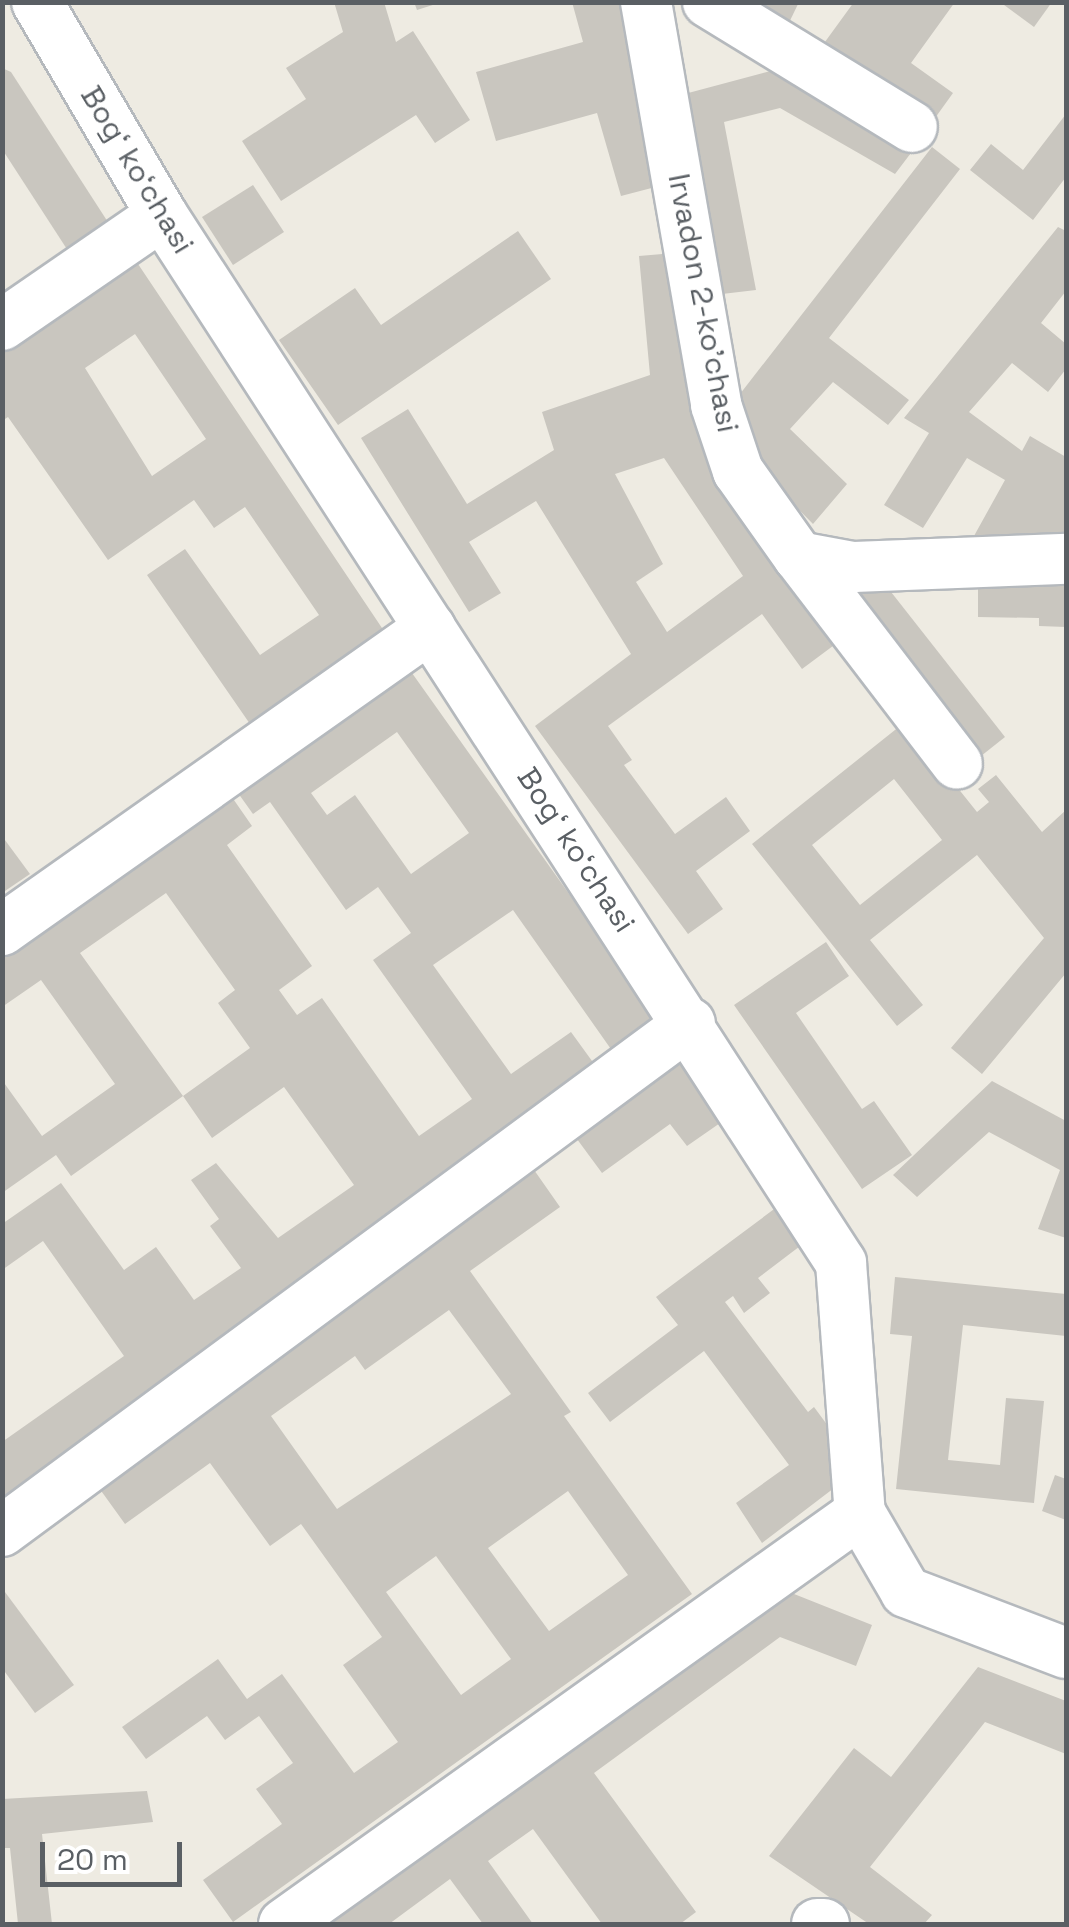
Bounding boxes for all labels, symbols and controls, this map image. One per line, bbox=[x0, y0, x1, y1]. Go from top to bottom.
street label: Bogʻ koʻchasi bbox=[73, 80, 201, 260]
street label: Irvadon 2-koʼchasi bbox=[660, 171, 746, 435]
street label: Bogʻ koʻchasi bbox=[509, 761, 643, 939]
scale bar bbox=[45, 1822, 188, 1884]
text: 20 m bbox=[57, 1840, 128, 1879]

